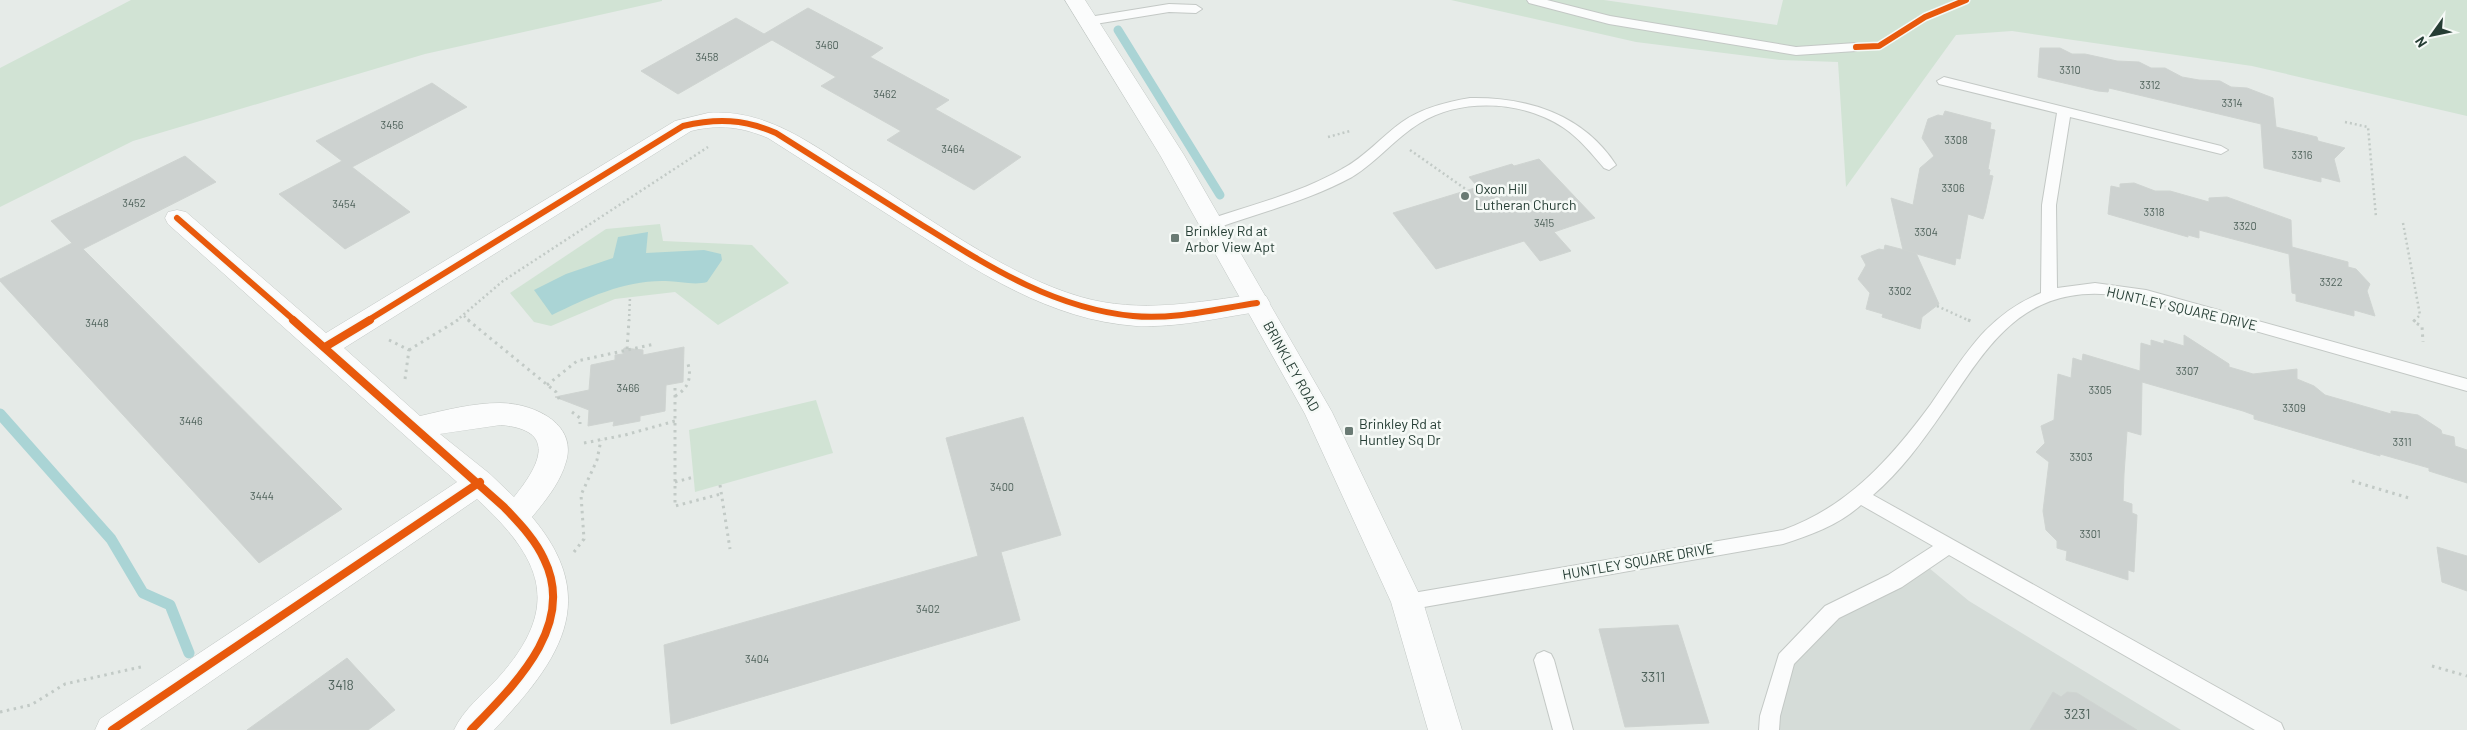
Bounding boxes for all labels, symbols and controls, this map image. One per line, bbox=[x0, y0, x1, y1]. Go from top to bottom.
north arrow bbox=[2407, 10, 2457, 60]
text: N bbox=[2411, 34, 2430, 51]
house number: 3460 bbox=[815, 38, 839, 51]
house number: 3458 bbox=[695, 50, 719, 63]
house number: 3310 bbox=[2059, 63, 2081, 76]
house number: 3312 bbox=[2140, 78, 2161, 91]
house number: 3462 bbox=[873, 87, 897, 100]
house number: 3314 bbox=[2221, 96, 2243, 109]
house number: 3456 bbox=[380, 118, 404, 131]
house number: 3308 bbox=[1944, 133, 1968, 146]
house number: 3464 bbox=[941, 142, 965, 155]
house number: 3316 bbox=[2292, 148, 2313, 161]
place label: Oxon Hill Lutheran Church bbox=[1475, 180, 1576, 213]
house number: 3306 bbox=[1941, 181, 1965, 194]
marker: Oxon Hill Lutheran Church bbox=[1459, 190, 1471, 202]
house number: 3452 bbox=[122, 196, 146, 209]
house number: 3454 bbox=[332, 197, 356, 210]
house number: 3318 bbox=[2144, 205, 2165, 218]
house number: 3415 bbox=[1534, 216, 1554, 229]
house number: 3320 bbox=[2233, 219, 2257, 232]
place label: Brinkley Rd at Arbor View Apt bbox=[1185, 222, 1275, 255]
house number: 3304 bbox=[1914, 225, 1938, 238]
marker: Brinkley Rd at Arbor View Apt bbox=[1169, 232, 1181, 244]
house number: 3322 bbox=[2319, 275, 2343, 288]
street label: HUNTLEY SQUARE DRIVE bbox=[2105, 282, 2259, 334]
house number: 3302 bbox=[1888, 284, 1912, 297]
house number: 3448 bbox=[85, 316, 109, 329]
street label: BRINKLEY ROAD bbox=[1260, 318, 1324, 414]
house number: 3307 bbox=[2176, 364, 2198, 377]
house number: 3466 bbox=[616, 381, 640, 394]
house number: 3305 bbox=[2088, 383, 2112, 396]
house number: 3309 bbox=[2282, 401, 2306, 414]
house number: 3446 bbox=[179, 414, 203, 427]
place label: Brinkley Rd at Huntley Sq Dr bbox=[1359, 415, 1442, 448]
marker: Brinkley Rd at Huntley Sq Dr bbox=[1343, 425, 1355, 437]
house number: 3311 bbox=[2393, 435, 2412, 448]
house number: 3303 bbox=[2069, 450, 2093, 463]
house number: 3400 bbox=[990, 480, 1014, 493]
house number: 3444 bbox=[250, 489, 274, 502]
house number: 3301 bbox=[2079, 527, 2101, 540]
street label: HUNTLEY SQUARE DRIVE bbox=[1561, 539, 1715, 583]
house number: 3402 bbox=[916, 602, 940, 615]
house number: 3404 bbox=[745, 652, 769, 665]
house number: 3311 bbox=[1641, 668, 1665, 685]
house number: 3418 bbox=[328, 676, 354, 693]
house number: 3231 bbox=[2064, 705, 2090, 722]

